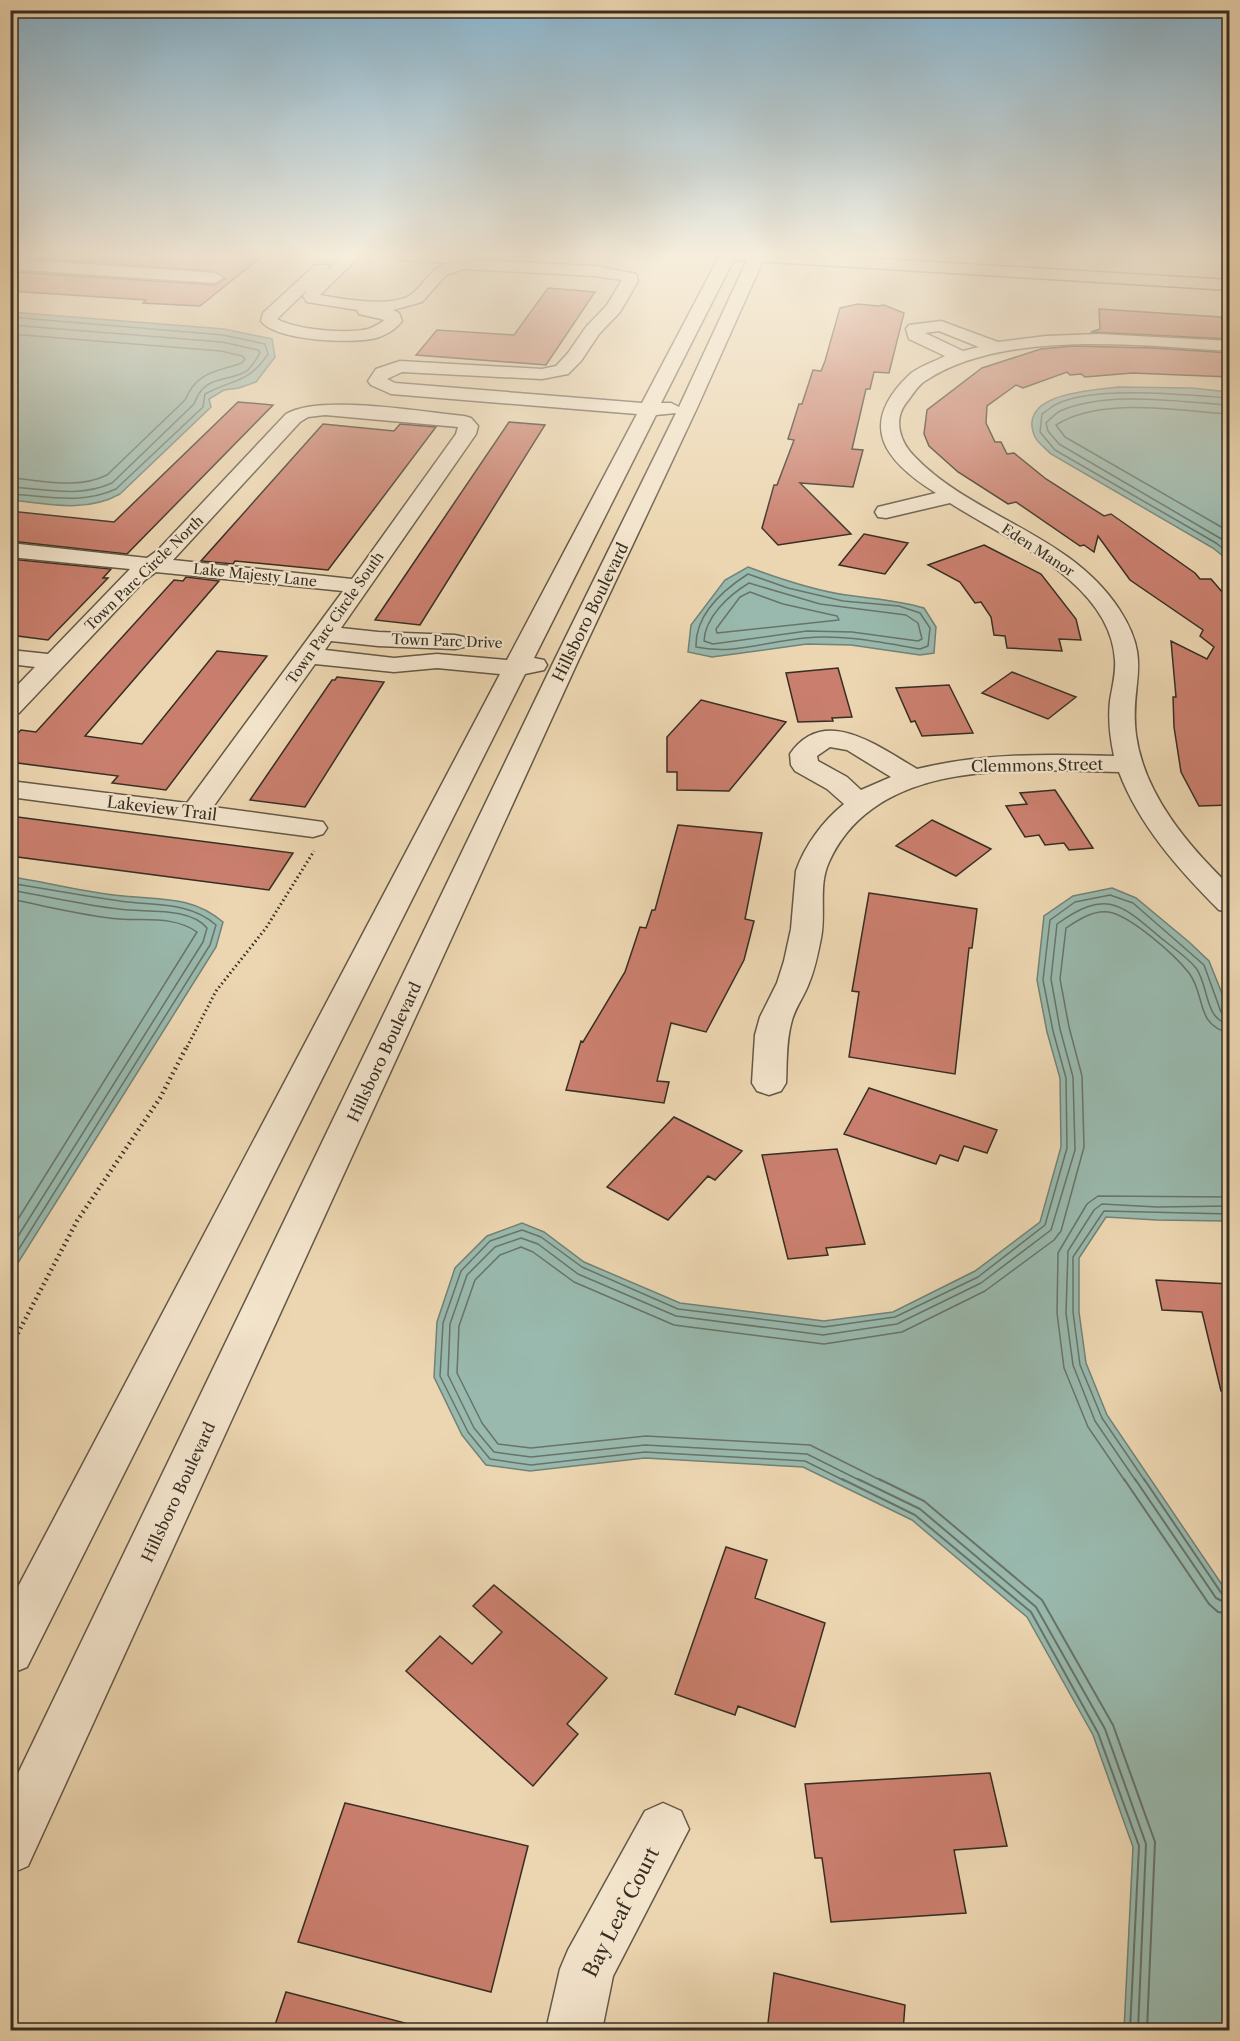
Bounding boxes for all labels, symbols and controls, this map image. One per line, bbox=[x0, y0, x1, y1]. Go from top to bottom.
street label: Town Parc Circle North bbox=[81, 512, 207, 634]
street label: Eden Manor bbox=[998, 520, 1078, 580]
street label: Hillsboro Boulevard bbox=[548, 539, 632, 685]
street label: Town Parc Circle South bbox=[282, 548, 388, 688]
street label: Lake Majesty Lane bbox=[192, 560, 318, 590]
street label: Town Parc Drive bbox=[391, 630, 503, 652]
street label: Clemmons Street bbox=[971, 754, 1104, 776]
street label: Lakeview Trail bbox=[106, 791, 218, 825]
street label: Hillsboro Boulevard bbox=[343, 979, 425, 1125]
street label: Hillsboro Boulevard bbox=[137, 1419, 219, 1565]
street label: Bay Leaf Court bbox=[578, 1843, 664, 1981]

